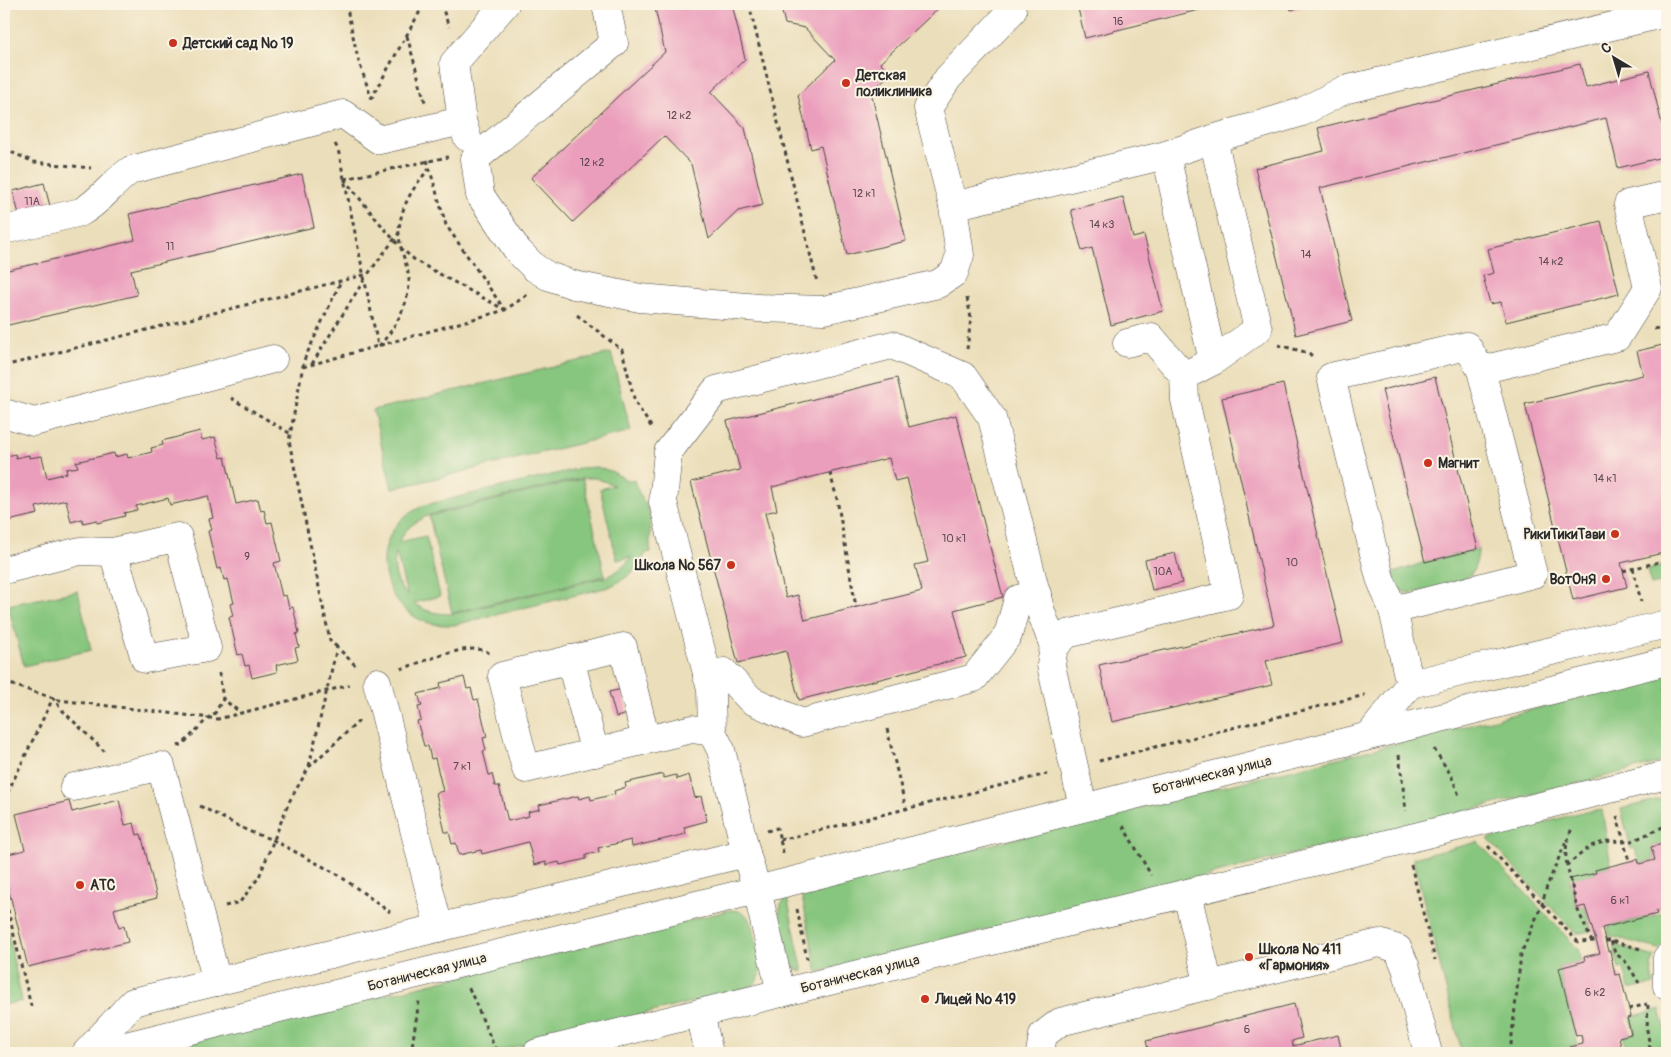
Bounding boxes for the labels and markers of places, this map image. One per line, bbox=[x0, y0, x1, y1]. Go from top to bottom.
place label: Детский сад № 19 bbox=[182, 35, 293, 52]
marker: Детский сад № 19 bbox=[167, 37, 179, 49]
place label: Детская поликлиника bbox=[855, 67, 932, 100]
marker: Детская поликлиника bbox=[840, 77, 852, 89]
place label: Магнит bbox=[1438, 455, 1481, 472]
marker: Магнит bbox=[1422, 457, 1434, 469]
place label: РикиТикиТави bbox=[1524, 526, 1606, 543]
marker: РикиТикиТави bbox=[1609, 528, 1621, 540]
place label: Школа № 567 bbox=[634, 557, 722, 574]
marker: Школа № 567 bbox=[725, 559, 737, 571]
place label: ВотОнЯ bbox=[1550, 571, 1596, 588]
marker: ВотОнЯ bbox=[1600, 573, 1612, 585]
place label: АТС bbox=[90, 877, 116, 894]
marker: АТС bbox=[74, 879, 86, 891]
place label: Школа № 411 «Гармония» bbox=[1258, 941, 1341, 974]
marker: Школа № 411 «Гармония» bbox=[1243, 951, 1255, 963]
place label: Лицей № 419 bbox=[934, 991, 1016, 1008]
marker: Лицей № 419 bbox=[919, 993, 931, 1005]

